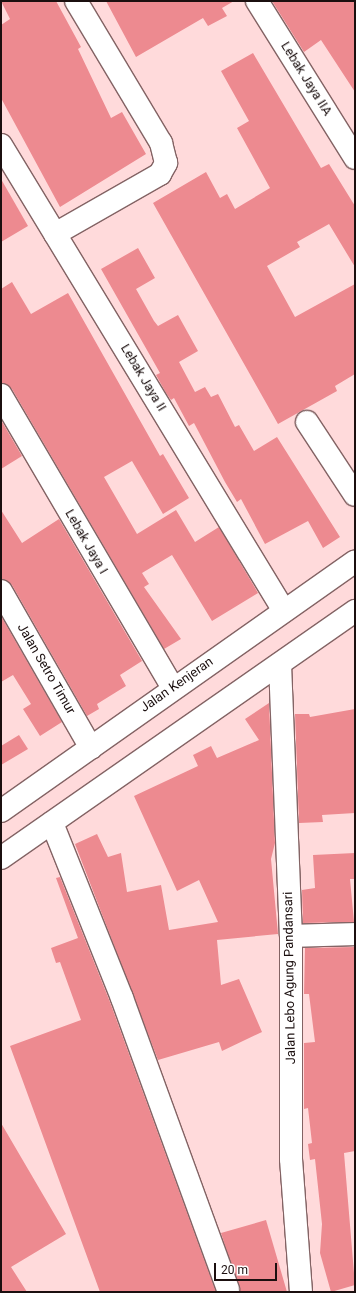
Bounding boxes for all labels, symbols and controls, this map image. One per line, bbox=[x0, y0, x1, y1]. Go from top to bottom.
street label: Lebak Jaya IIA bbox=[277, 39, 335, 119]
street label: Lebak Jaya II bbox=[117, 342, 169, 414]
street label: Lebak Jaya I bbox=[61, 507, 111, 577]
street label: Jalan Setro Timur bbox=[14, 621, 78, 717]
street label: Jalan Kenjeran bbox=[138, 654, 216, 716]
street label: Jalan Lebo Agung Pandansari bbox=[281, 892, 299, 1064]
scale bar bbox=[216, 1255, 279, 1281]
text: 20 m bbox=[221, 1263, 248, 1277]

